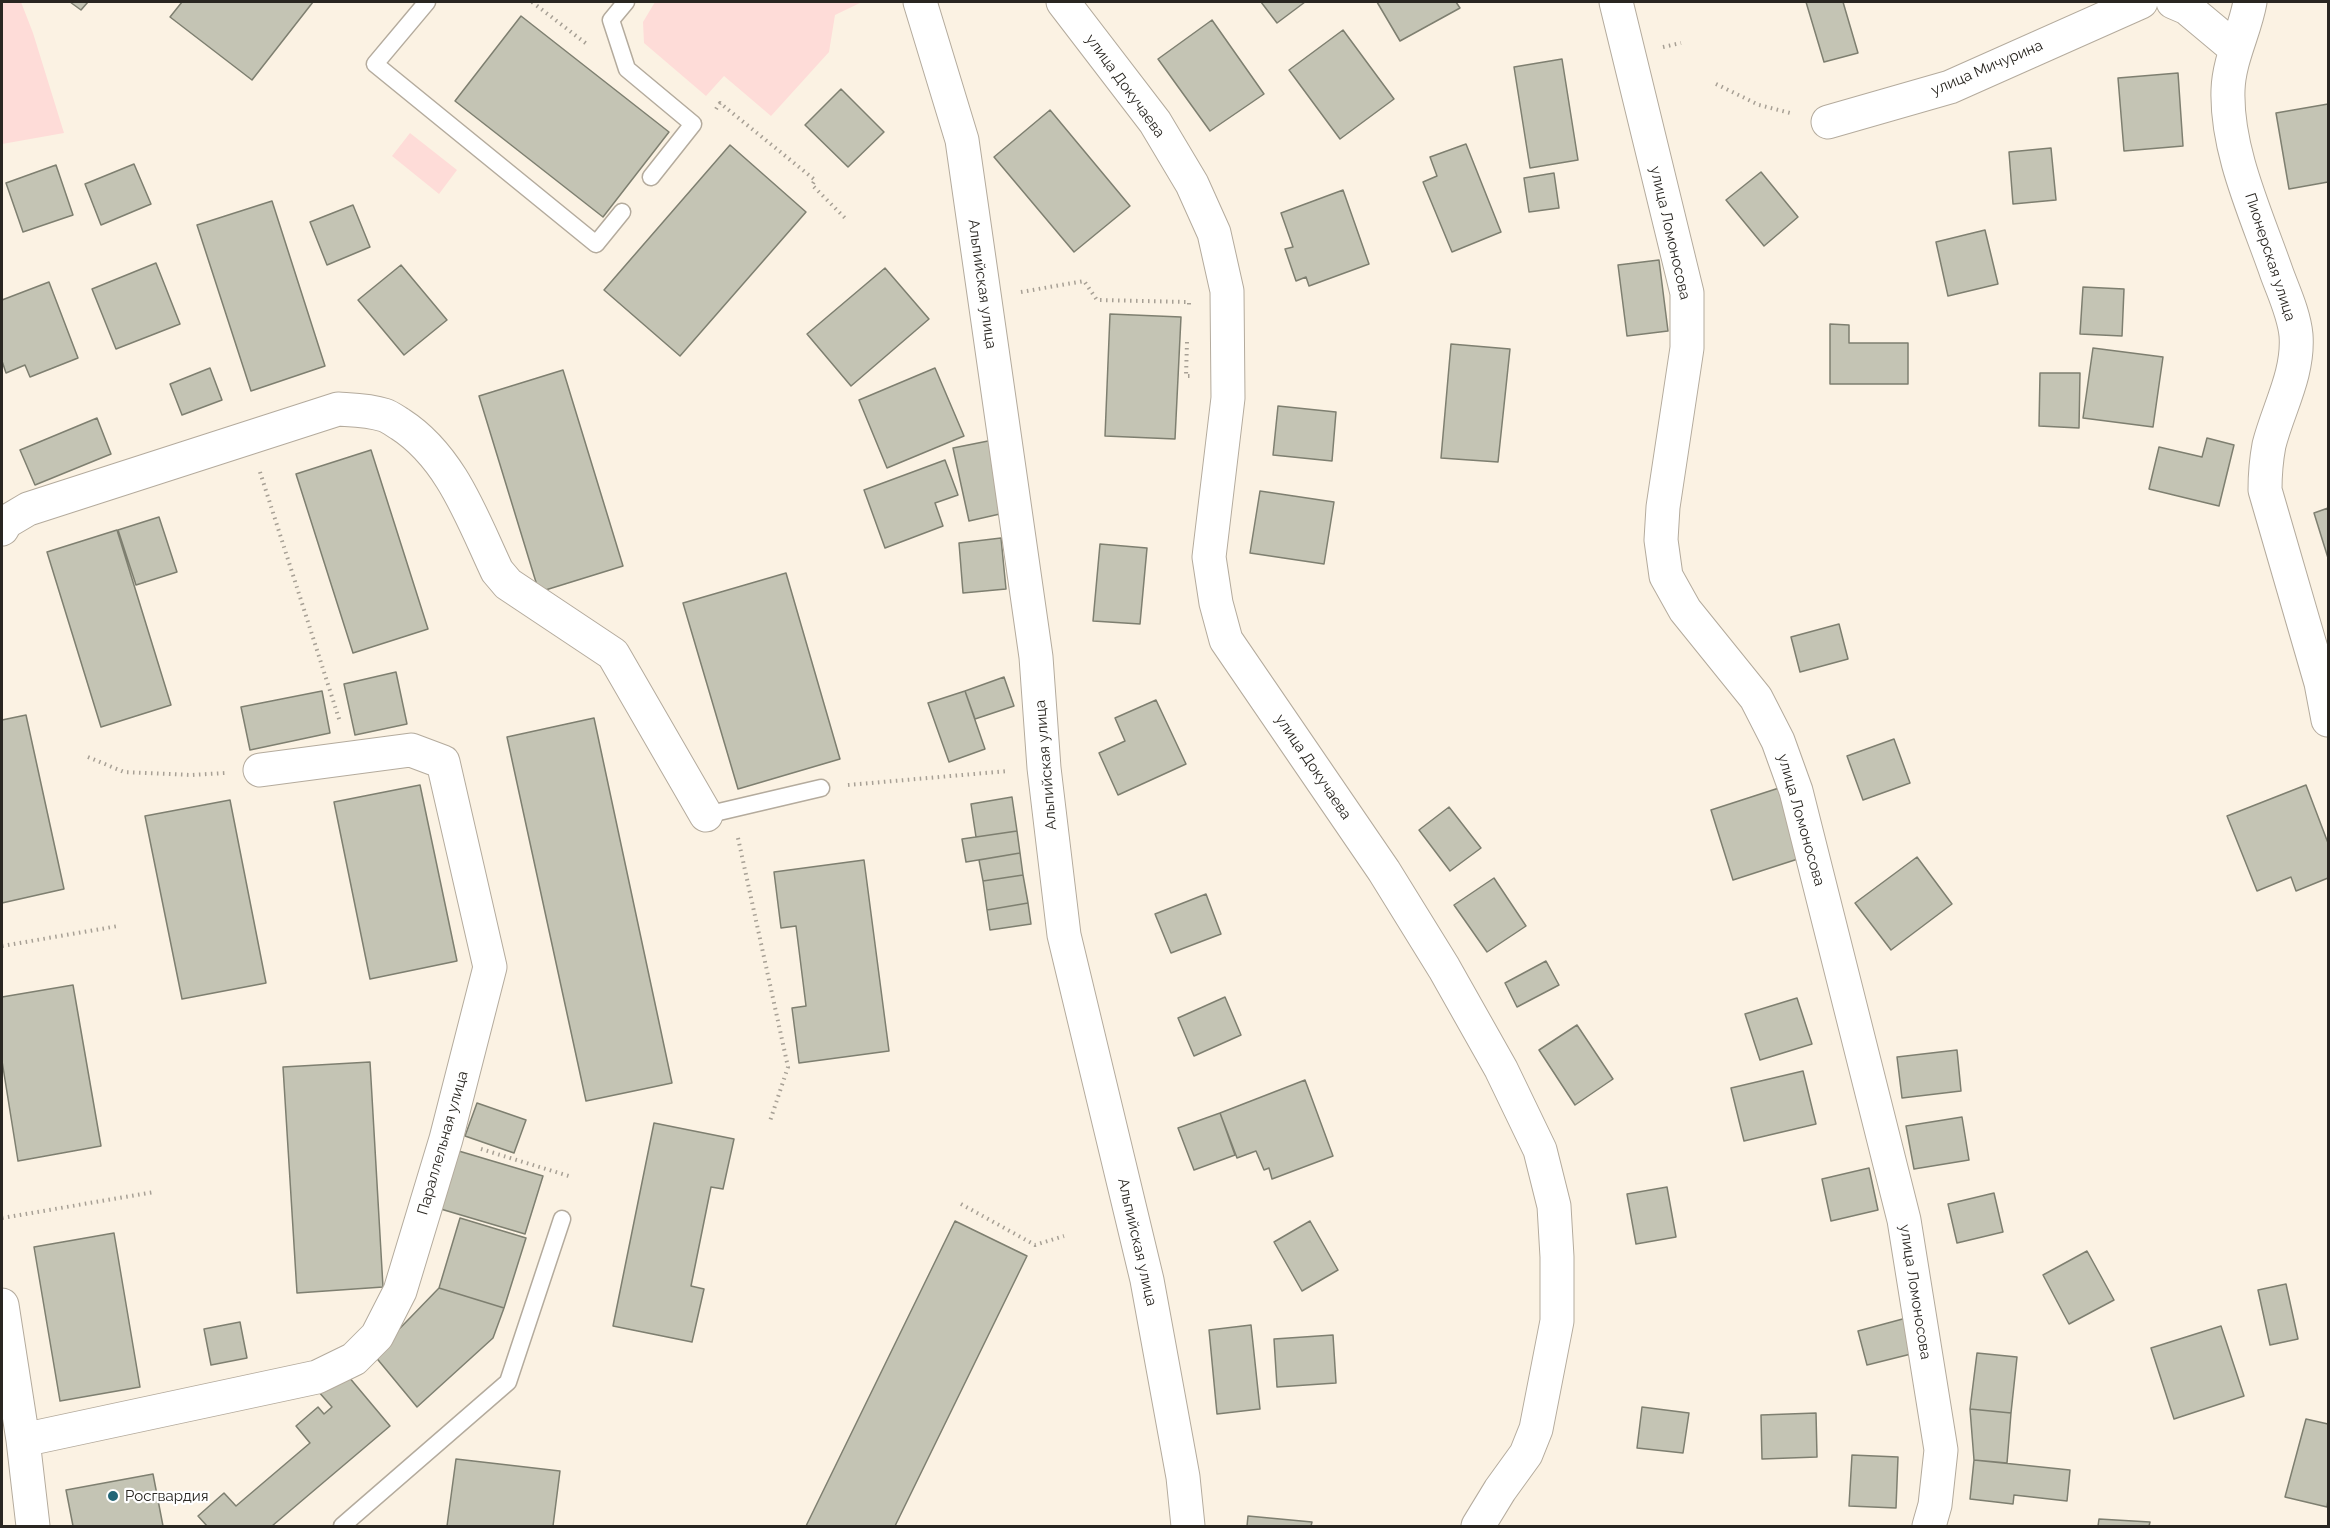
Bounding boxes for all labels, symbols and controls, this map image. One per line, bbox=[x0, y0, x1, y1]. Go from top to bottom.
street label: улица Докучаева bbox=[1081, 31, 1169, 141]
street label: улица Мичурина bbox=[1929, 36, 2045, 100]
street label: улица Ломоносова bbox=[1646, 164, 1694, 302]
street label: Пионерская улица bbox=[2241, 191, 2299, 323]
street label: Альпийская улица bbox=[964, 218, 1000, 350]
street label: Альпийская улица bbox=[1031, 699, 1061, 831]
street label: улица Докучаева bbox=[1271, 711, 1355, 823]
street label: улица Ломоносова bbox=[1774, 752, 1828, 888]
street label: Параллельная улица bbox=[414, 1069, 472, 1217]
street label: Альпийская улица bbox=[1114, 1176, 1160, 1308]
street label: улица Ломоносова bbox=[1895, 1223, 1935, 1361]
place label: Росгвардия bbox=[125, 1487, 208, 1505]
marker: Росгвардия bbox=[106, 1489, 120, 1503]

